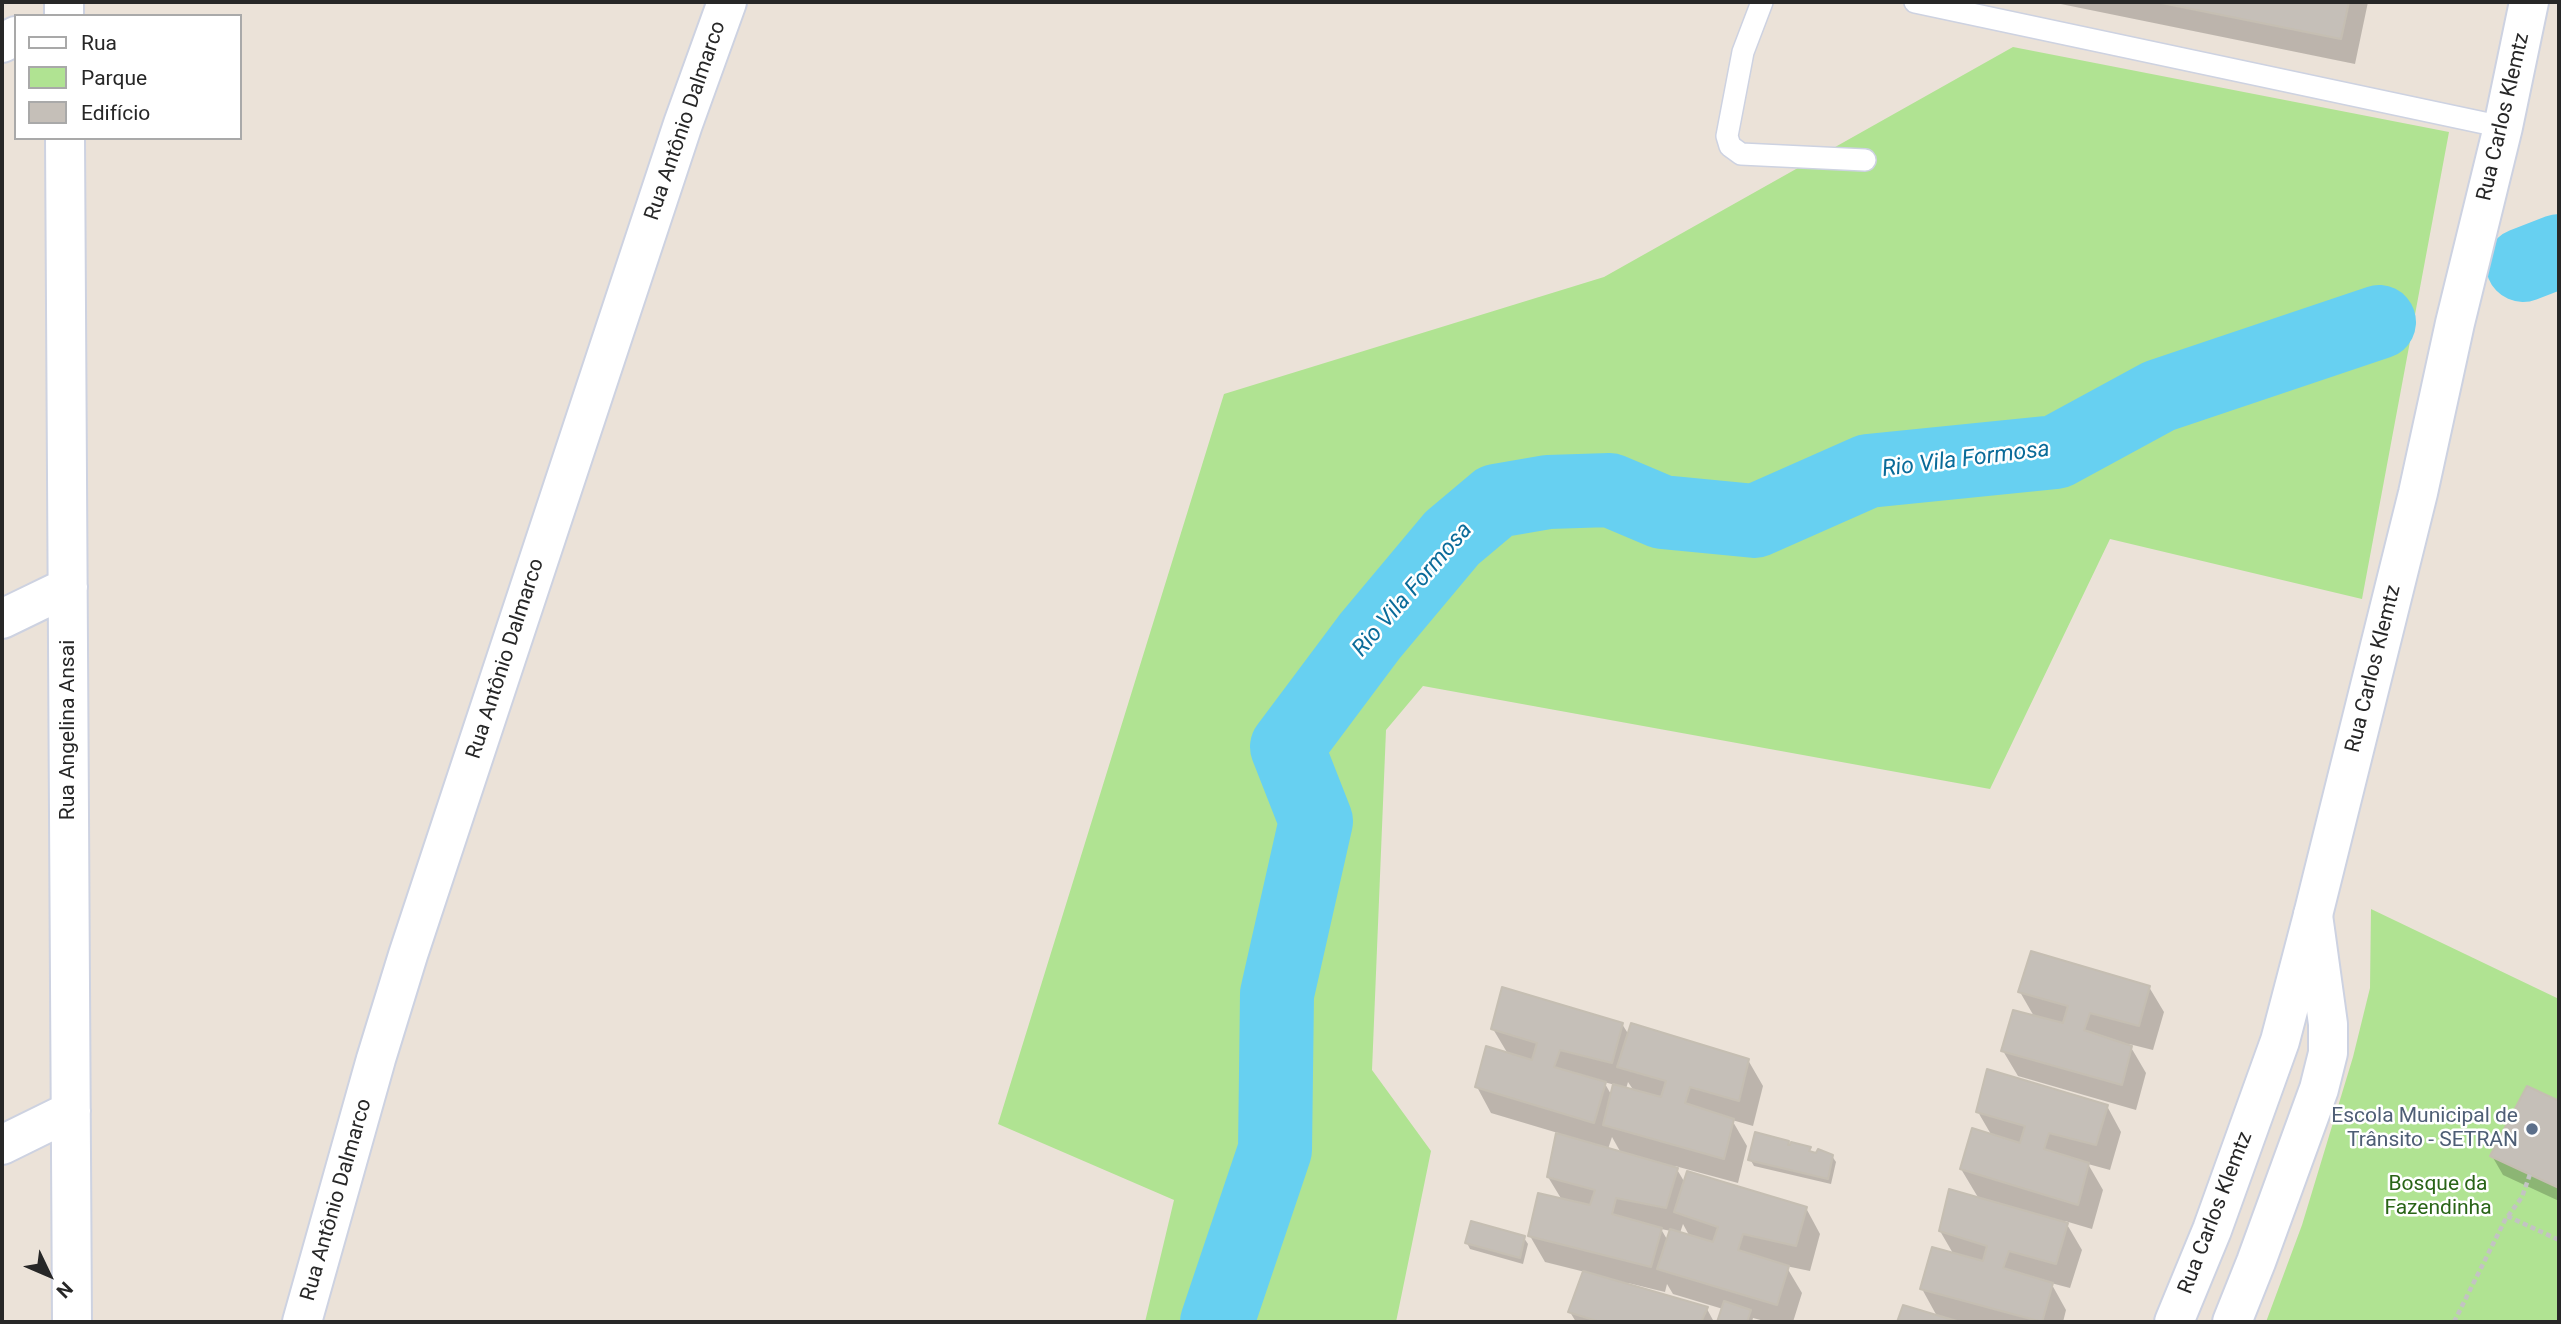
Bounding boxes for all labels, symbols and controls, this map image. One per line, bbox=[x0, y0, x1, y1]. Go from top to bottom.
legend bbox=[14, 14, 242, 140]
street label: Rua Antônio Dalmarco bbox=[640, 18, 732, 224]
text: Rua bbox=[81, 31, 117, 55]
street label: Rua Carlos Klemtz bbox=[2472, 31, 2536, 203]
text: Parque bbox=[81, 66, 147, 90]
text: Edifício bbox=[81, 101, 150, 125]
water label: Rio Vila Formosa bbox=[1881, 436, 2051, 484]
water label: Rio Vila Formosa bbox=[1347, 517, 1479, 663]
street label: Rua Antônio Dalmarco bbox=[462, 556, 550, 762]
street label: Rua Carlos Klemtz bbox=[2341, 583, 2407, 755]
street label: Rua Angelina Ansai bbox=[56, 640, 82, 820]
street label: Rua Antônio Dalmarco bbox=[296, 1096, 378, 1304]
place label: Escola Municipal de Trânsito - SETRAN bbox=[2331, 1104, 2518, 1154]
marker: Escola Municipal de Trânsito - SETRAN bbox=[2524, 1121, 2540, 1137]
street label: Rua Carlos Klemtz bbox=[2173, 1128, 2259, 1298]
park label: Bosque da Fazendinha bbox=[2384, 1172, 2492, 1222]
north arrow bbox=[14, 1240, 84, 1310]
text: N bbox=[52, 1277, 77, 1303]

